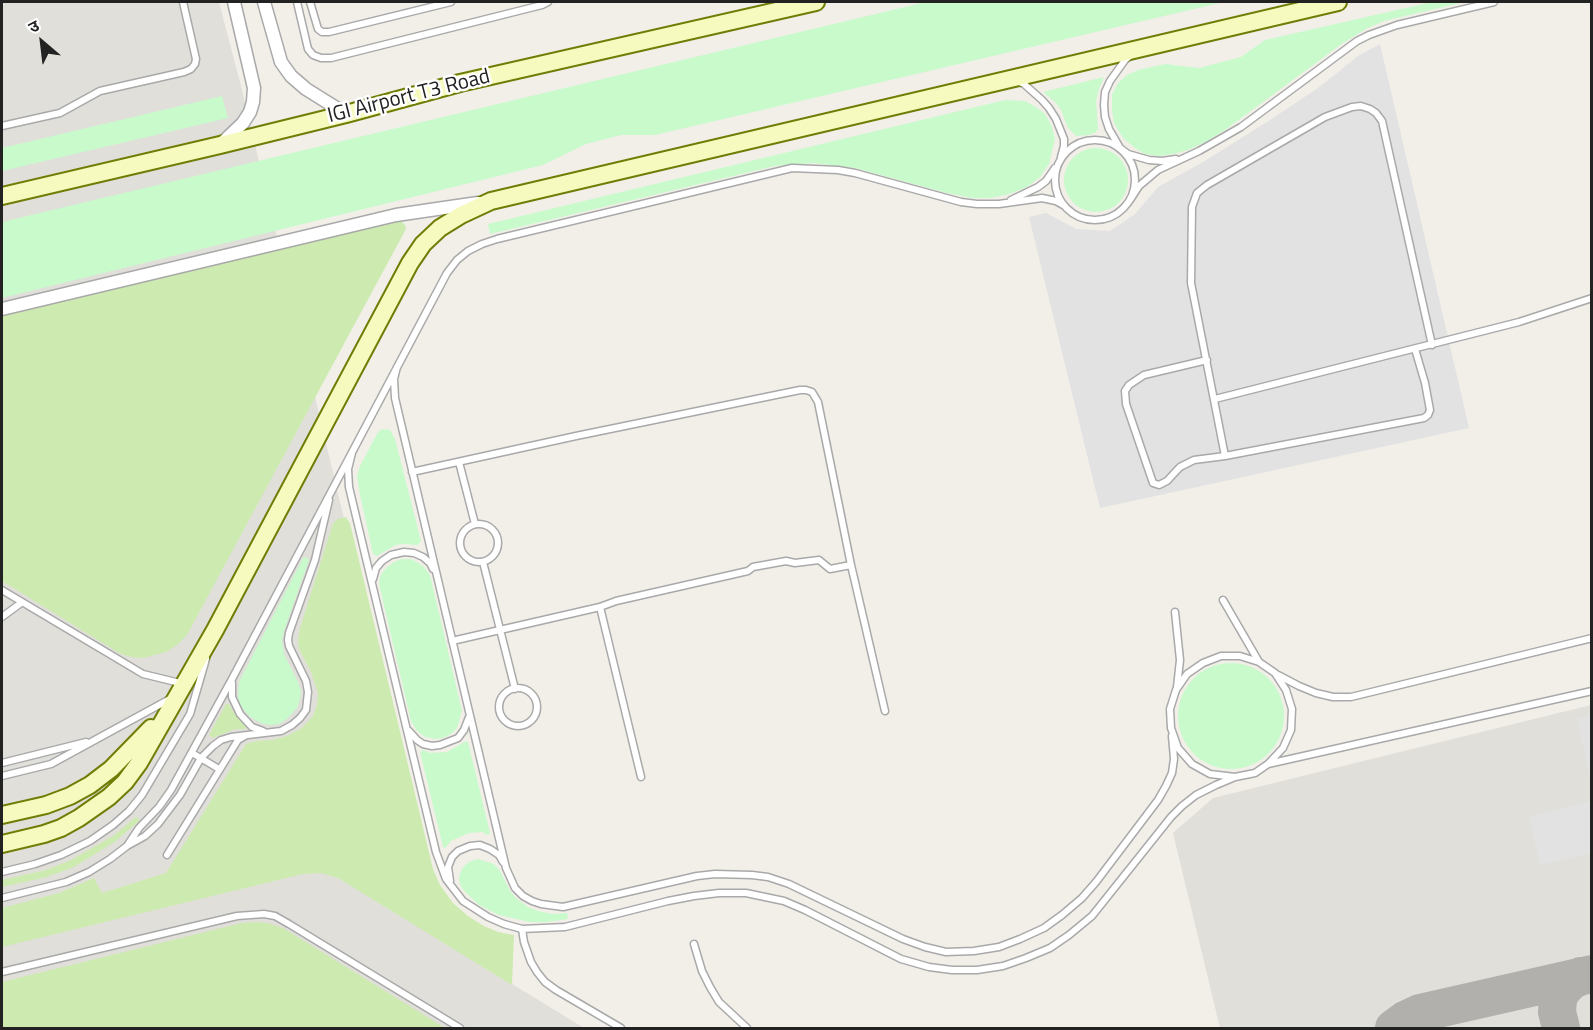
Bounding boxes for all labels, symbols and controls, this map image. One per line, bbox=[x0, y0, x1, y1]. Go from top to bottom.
north arrow bbox=[12, 12, 72, 72]
text: उ bbox=[24, 13, 43, 39]
street label: IGI Airport T3 Road bbox=[325, 65, 493, 129]

